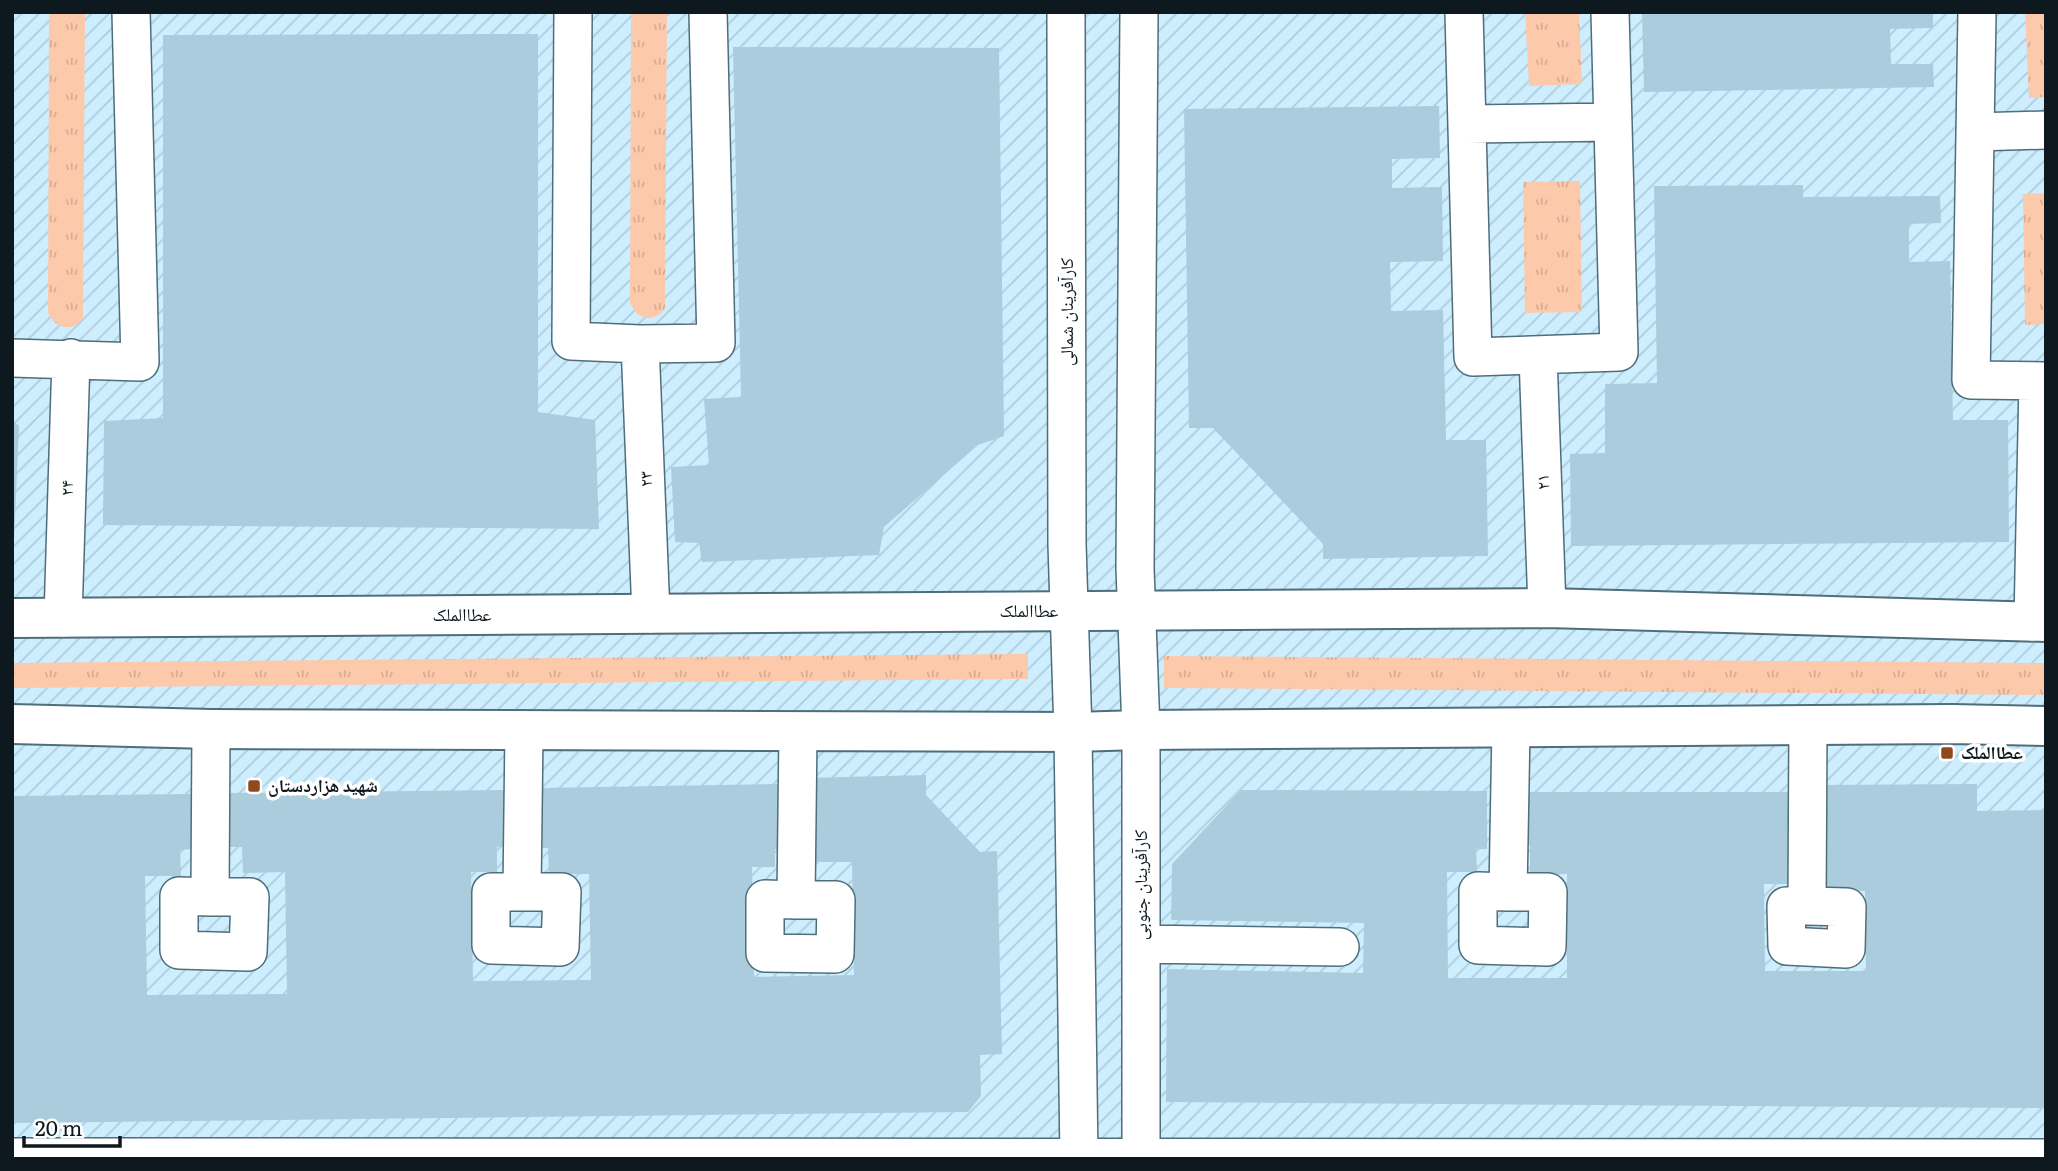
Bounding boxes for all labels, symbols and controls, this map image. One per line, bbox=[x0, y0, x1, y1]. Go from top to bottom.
street label: کارآفرینان شمالی bbox=[1052, 257, 1079, 366]
street label: ۲۳ bbox=[631, 471, 658, 488]
street label: ۲۱ bbox=[1528, 474, 1555, 491]
street label: ۲۴ bbox=[52, 479, 79, 496]
street label: عطاالملک bbox=[1000, 596, 1058, 623]
street label: عطاالملک bbox=[433, 600, 491, 627]
place label: عطاالملک bbox=[1961, 738, 2023, 765]
marker: عطاالملک bbox=[1939, 745, 1955, 761]
place label: شهید هزاردستان bbox=[268, 771, 378, 798]
marker: شهید هزاردستان bbox=[246, 778, 262, 794]
street label: کارآفرینان جنوبی bbox=[1126, 829, 1153, 940]
scale bar bbox=[24, 1104, 121, 1148]
text: 20 m bbox=[35, 1111, 82, 1142]

